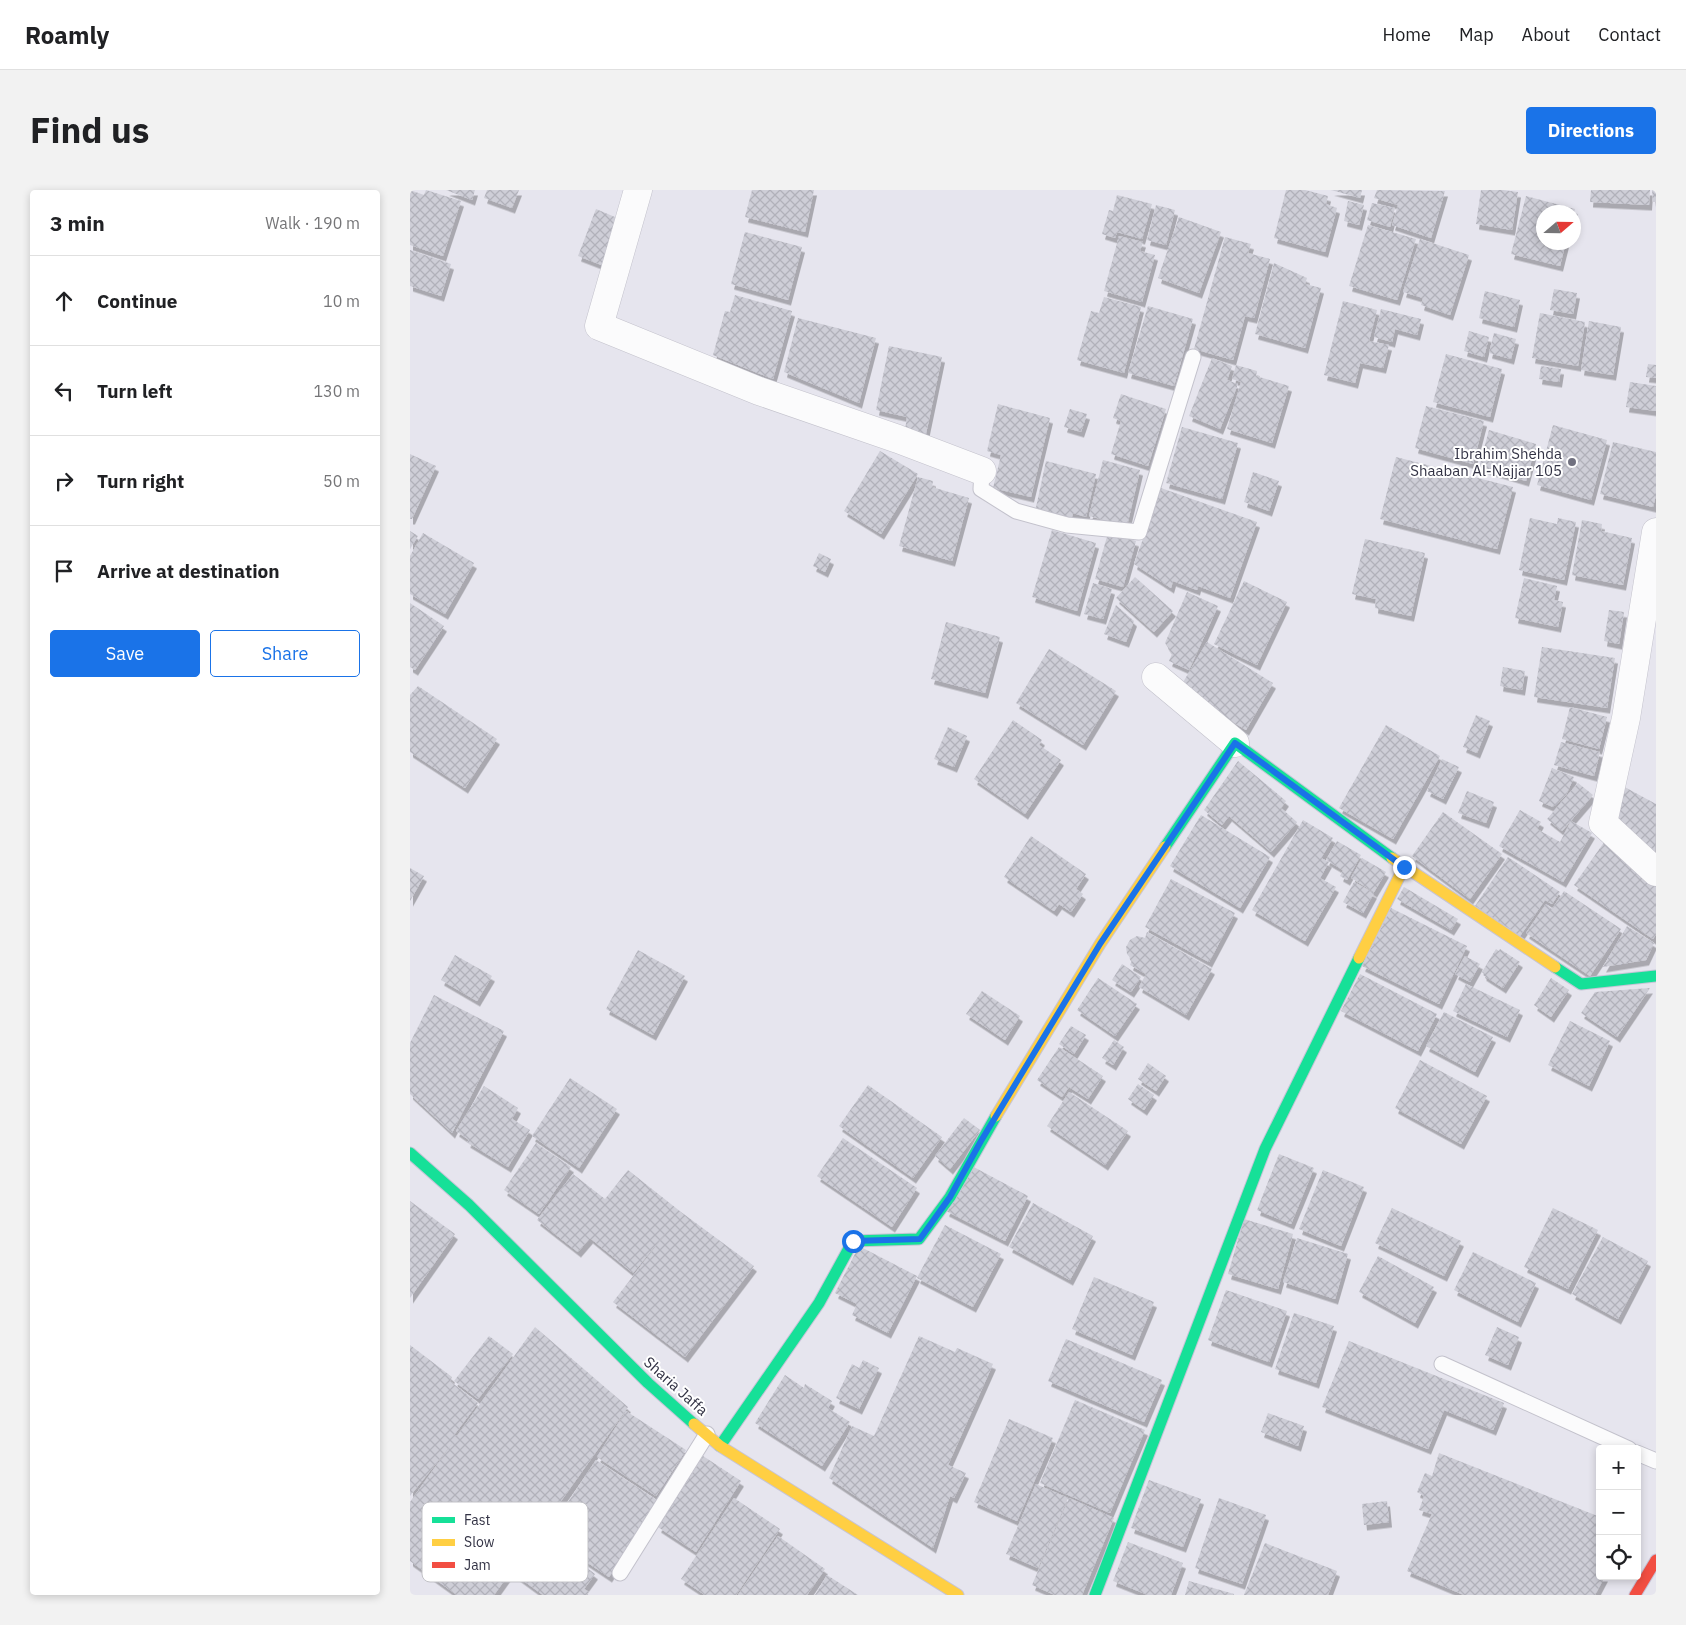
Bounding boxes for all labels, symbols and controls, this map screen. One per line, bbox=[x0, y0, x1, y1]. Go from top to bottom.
text: Roamly bbox=[25, 19, 109, 51]
text: Home bbox=[1383, 23, 1431, 46]
text: Map bbox=[1459, 23, 1494, 46]
text: About bbox=[1522, 23, 1570, 46]
text: Contact bbox=[1598, 23, 1661, 46]
text: Find us bbox=[30, 107, 149, 153]
button: Directions bbox=[1526, 107, 1656, 154]
north arrow bbox=[1536, 205, 1581, 250]
text: 3 min bbox=[50, 209, 105, 237]
text: Walk · 190 m bbox=[265, 213, 360, 233]
icon: ahead bbox=[50, 287, 78, 315]
text: Continue bbox=[97, 289, 177, 313]
text: 10 m bbox=[323, 291, 360, 311]
icon: left bbox=[50, 377, 78, 405]
text: Turn left bbox=[97, 379, 173, 403]
text: 130 m bbox=[313, 381, 360, 401]
place label: Ibrahim Shehda Shaaban Al-Najjar 105 bbox=[1410, 444, 1562, 480]
marker: Ibrahim Shehda Shaaban Al-Najjar 105 bbox=[1566, 456, 1578, 468]
icon: right bbox=[50, 467, 78, 495]
text: Turn right bbox=[97, 469, 184, 493]
text: 50 m bbox=[323, 471, 360, 491]
icon: arrive bbox=[50, 557, 78, 585]
text: Arrive at destination bbox=[97, 559, 280, 583]
button: Save bbox=[50, 630, 200, 677]
button: Share bbox=[210, 630, 360, 677]
route end bbox=[1393, 856, 1416, 879]
route start bbox=[842, 1230, 865, 1253]
street label: Sharia Jaffa bbox=[640, 1352, 712, 1420]
map controls bbox=[1596, 1445, 1641, 1580]
button: + bbox=[1596, 1445, 1641, 1490]
button: − bbox=[1596, 1490, 1641, 1535]
legend bbox=[422, 1502, 588, 1582]
text: Fast bbox=[464, 1511, 490, 1529]
text: Slow bbox=[464, 1533, 495, 1551]
button: locate bbox=[1596, 1535, 1641, 1580]
text: Jam bbox=[464, 1556, 491, 1574]

